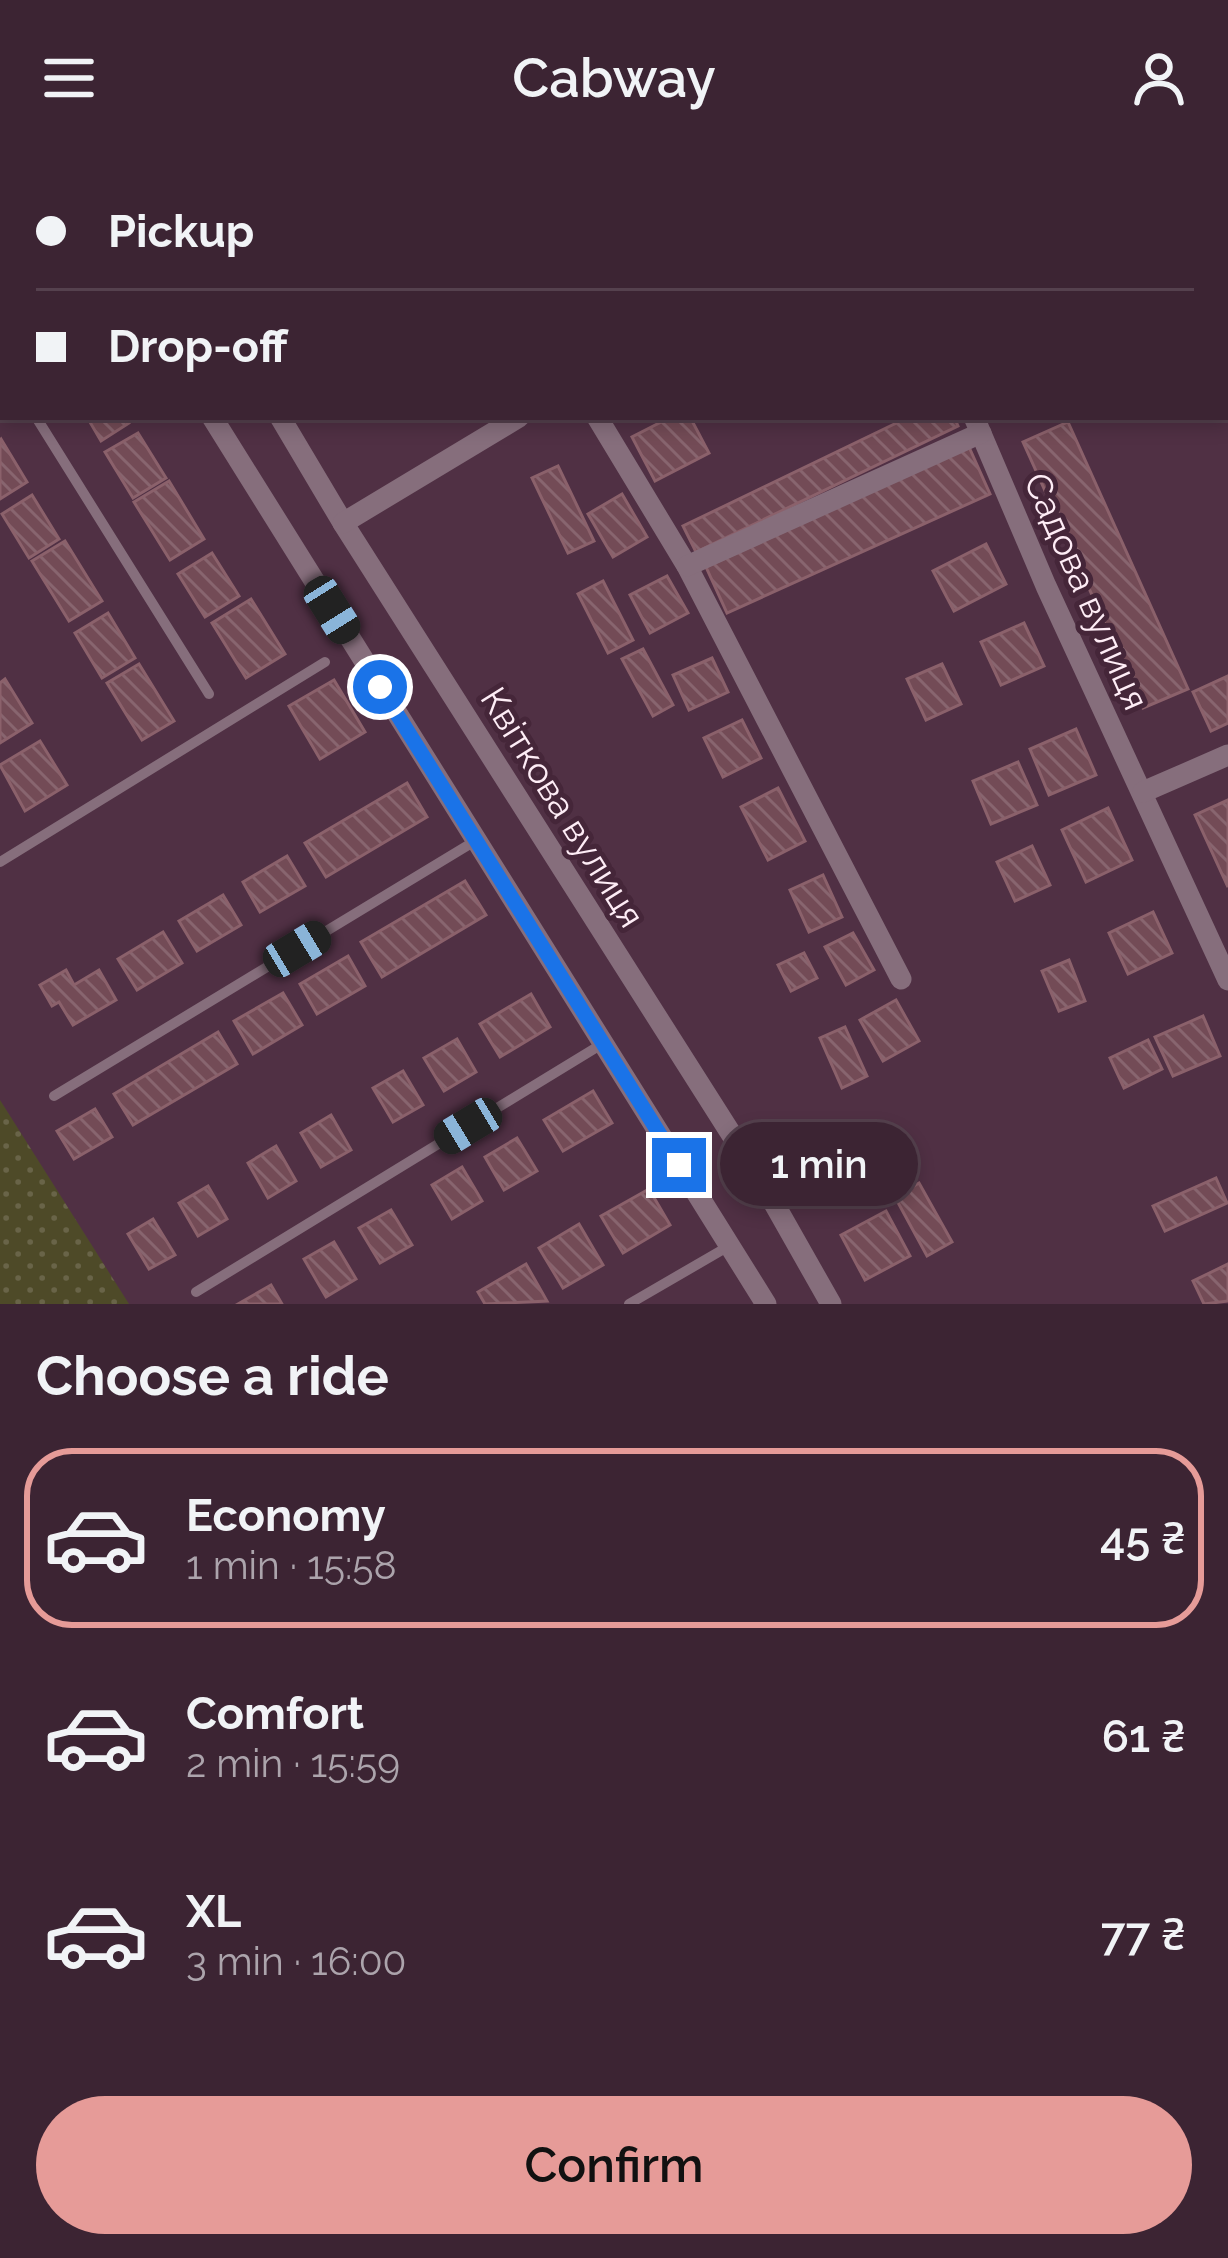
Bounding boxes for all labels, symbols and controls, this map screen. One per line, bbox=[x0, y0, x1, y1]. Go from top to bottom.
icon: menu bbox=[36, 45, 102, 111]
icon: person bbox=[1126, 45, 1192, 111]
text: Cabway bbox=[512, 46, 716, 110]
text: Pickup bbox=[108, 205, 254, 258]
text: Drop-off bbox=[108, 320, 288, 373]
street label: Садова вулиця bbox=[1016, 466, 1158, 716]
car bbox=[298, 570, 366, 650]
route start bbox=[353, 660, 407, 714]
street label: Квіткова вулиця bbox=[472, 679, 654, 935]
car bbox=[257, 915, 337, 983]
car bbox=[428, 1092, 508, 1160]
callout: 1 min bbox=[721, 1123, 919, 1207]
route end bbox=[652, 1138, 706, 1192]
text: 1 min bbox=[771, 1141, 867, 1187]
text: Choose a ride bbox=[36, 1344, 389, 1408]
icon: car bbox=[42, 1484, 150, 1592]
text: Economy bbox=[186, 1489, 386, 1542]
text: 45 ₴ bbox=[1100, 1512, 1186, 1565]
text: 1 min · 15:58 bbox=[186, 1542, 397, 1588]
icon: car bbox=[42, 1682, 150, 1790]
text: Comfort bbox=[186, 1687, 364, 1740]
text: 61 ₴ bbox=[1102, 1710, 1186, 1763]
text: 2 min · 15:59 bbox=[186, 1740, 400, 1786]
icon: car bbox=[42, 1880, 150, 1988]
text: XL bbox=[186, 1885, 241, 1938]
text: 77 ₴ bbox=[1101, 1908, 1186, 1961]
text: 3 min · 16:00 bbox=[186, 1938, 406, 1984]
button: Confirm bbox=[36, 2096, 1192, 2234]

